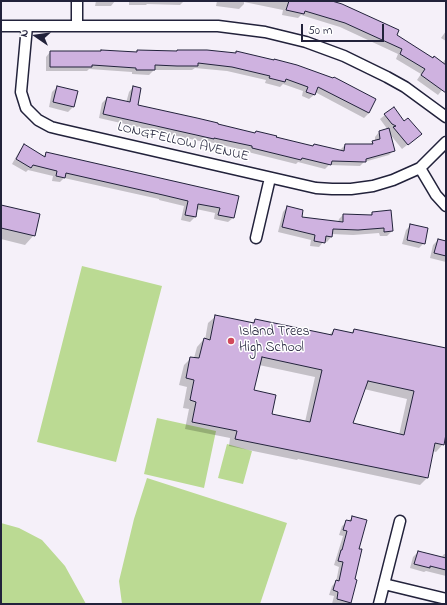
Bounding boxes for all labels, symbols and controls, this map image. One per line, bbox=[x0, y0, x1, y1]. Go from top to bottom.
north arrow bbox=[16, 16, 56, 56]
scale bar bbox=[303, 16, 386, 42]
text: 50 m bbox=[308, 22, 332, 40]
text: N bbox=[16, 28, 33, 39]
street label: LONGFELLOW AVENUE bbox=[116, 120, 250, 166]
place label: Island Trees High School bbox=[239, 325, 310, 358]
marker: Island Trees High School bbox=[226, 336, 236, 346]

